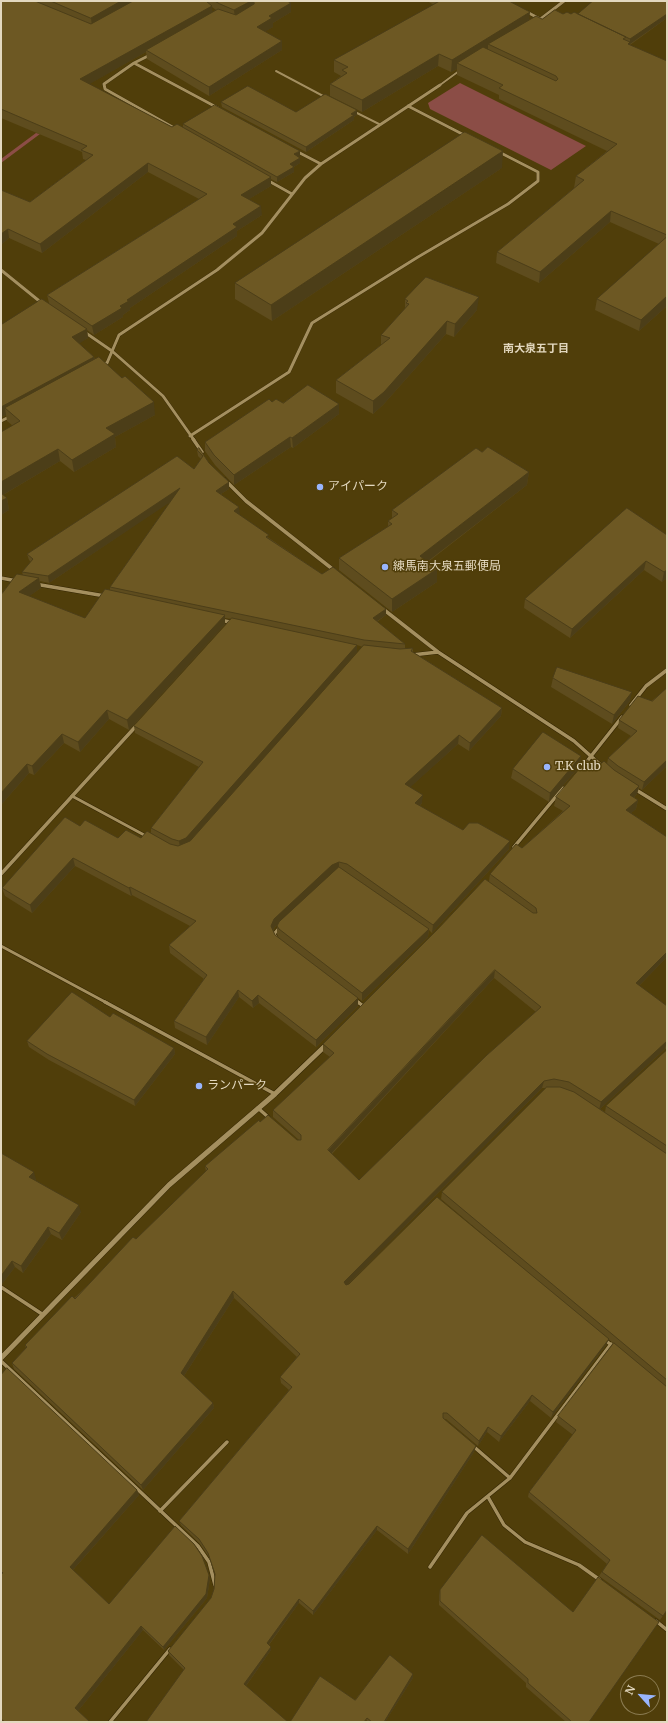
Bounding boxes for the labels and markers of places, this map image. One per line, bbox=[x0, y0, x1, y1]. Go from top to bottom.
place label: アイパーク bbox=[328, 480, 388, 494]
marker: アイパーク bbox=[315, 482, 325, 492]
place label: 練馬南大泉五郵便局 bbox=[393, 560, 501, 574]
marker: 練馬南大泉五郵便局 bbox=[380, 562, 390, 572]
place label: T.K club bbox=[555, 760, 601, 774]
marker: T.K club bbox=[542, 762, 552, 772]
place label: ランパーク bbox=[207, 1079, 267, 1093]
marker: ランパーク bbox=[194, 1081, 204, 1091]

